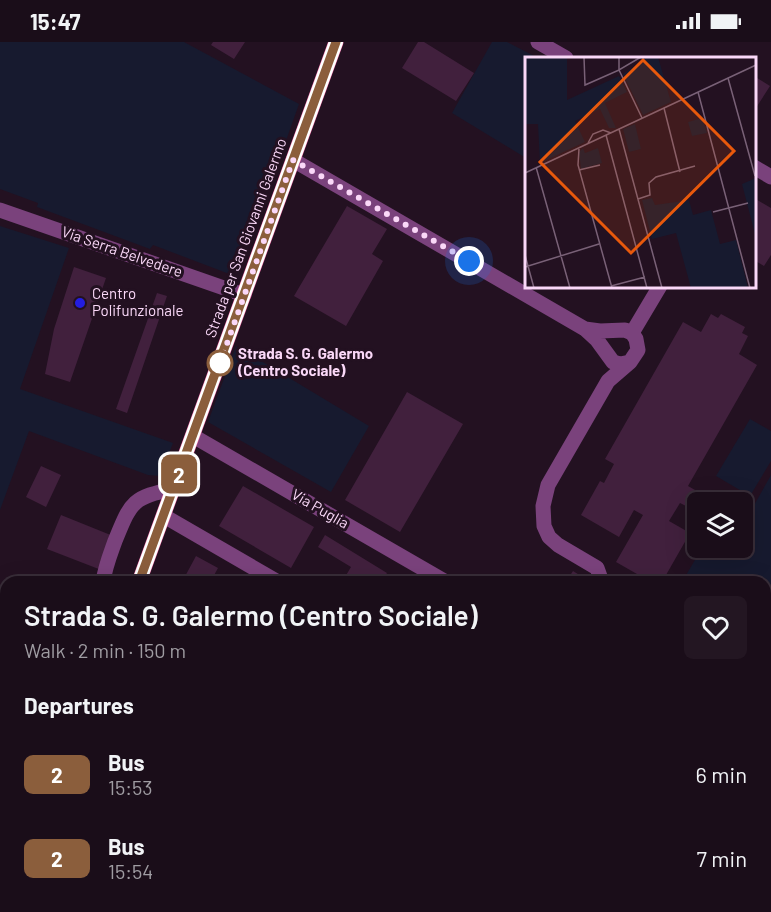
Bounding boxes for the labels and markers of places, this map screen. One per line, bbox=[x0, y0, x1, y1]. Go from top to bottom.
place label: Centro Polifunzionale bbox=[92, 284, 183, 319]
marker: Centro Polifunzionale bbox=[73, 296, 87, 310]
place label: Strada S. G. Galermo (Centro Sociale) bbox=[237, 344, 373, 379]
marker: Strada S. G. Galermo (Centro Sociale) bbox=[207, 350, 233, 376]

